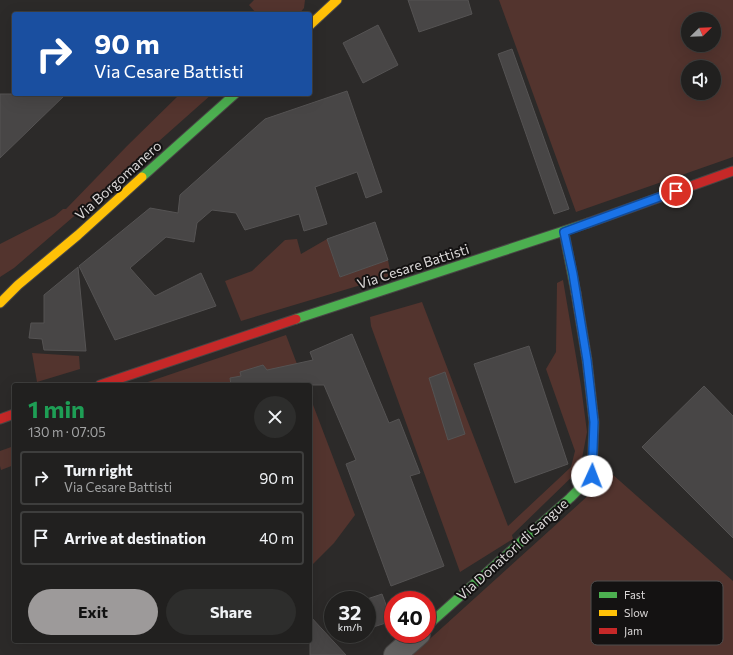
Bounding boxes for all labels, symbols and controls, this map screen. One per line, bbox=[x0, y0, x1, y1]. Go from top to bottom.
north arrow bbox=[681, 12, 721, 52]
map controls bbox=[681, 12, 721, 100]
text: 90 m bbox=[94, 26, 160, 60]
icon: right bbox=[28, 28, 80, 80]
text: Via Cesare Battisti bbox=[94, 60, 244, 82]
button: sound bbox=[681, 60, 721, 100]
street label: Via Borgomanero bbox=[71, 137, 165, 223]
pin bbox=[659, 174, 693, 208]
icon: arrive bbox=[665, 180, 687, 202]
street label: Via Cesare Battisti bbox=[355, 240, 471, 292]
text: 1 min bbox=[28, 394, 85, 423]
button: close bbox=[254, 396, 296, 438]
text: 130 m · 07:05 bbox=[28, 424, 106, 440]
position arrow bbox=[571, 455, 613, 497]
text: Turn right bbox=[64, 461, 133, 479]
icon: right bbox=[30, 467, 52, 489]
text: 90 m bbox=[259, 469, 294, 487]
text: Via Cesare Battisti bbox=[64, 479, 172, 495]
street label: Via Donatori di Sangue bbox=[453, 495, 571, 603]
icon: arrive bbox=[30, 527, 52, 549]
text: Arrive at destination bbox=[64, 529, 206, 547]
text: 40 m bbox=[259, 529, 294, 547]
legend bbox=[591, 581, 723, 645]
text: Fast bbox=[624, 588, 646, 601]
button: Exit bbox=[28, 589, 158, 635]
button: Share bbox=[166, 589, 296, 635]
speed limit sign: 40 bbox=[384, 591, 436, 643]
text: 32 bbox=[339, 600, 361, 624]
text: Slow bbox=[624, 606, 649, 619]
text: km/h bbox=[338, 621, 362, 633]
text: Jam bbox=[624, 624, 643, 638]

